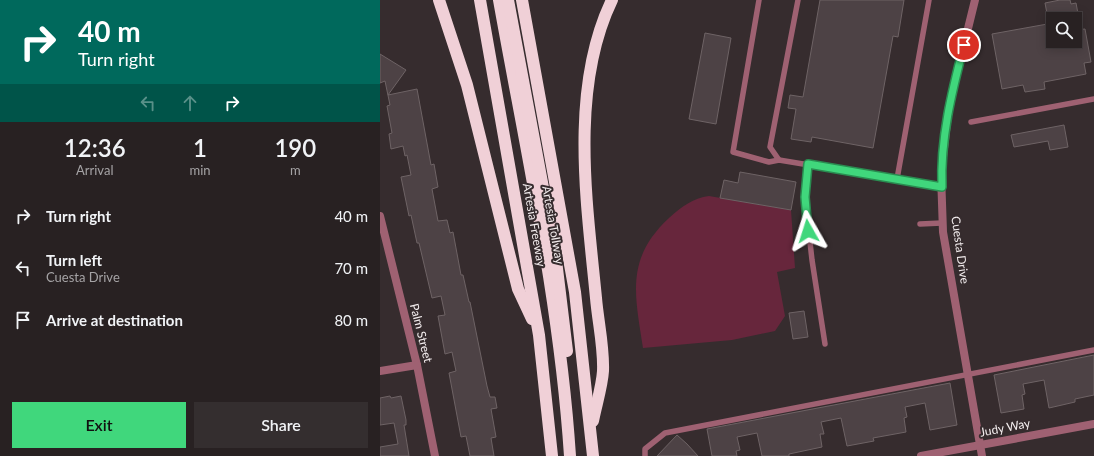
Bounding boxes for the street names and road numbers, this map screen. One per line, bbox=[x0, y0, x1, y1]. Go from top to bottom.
street label: Artesia Freeway bbox=[520, 182, 549, 269]
street label: Artesia Tollway bbox=[539, 185, 568, 266]
street label: Cuesta Drive bbox=[948, 215, 973, 285]
street label: Palm Street bbox=[407, 302, 436, 365]
street label: Judy Way bbox=[979, 415, 1032, 440]

